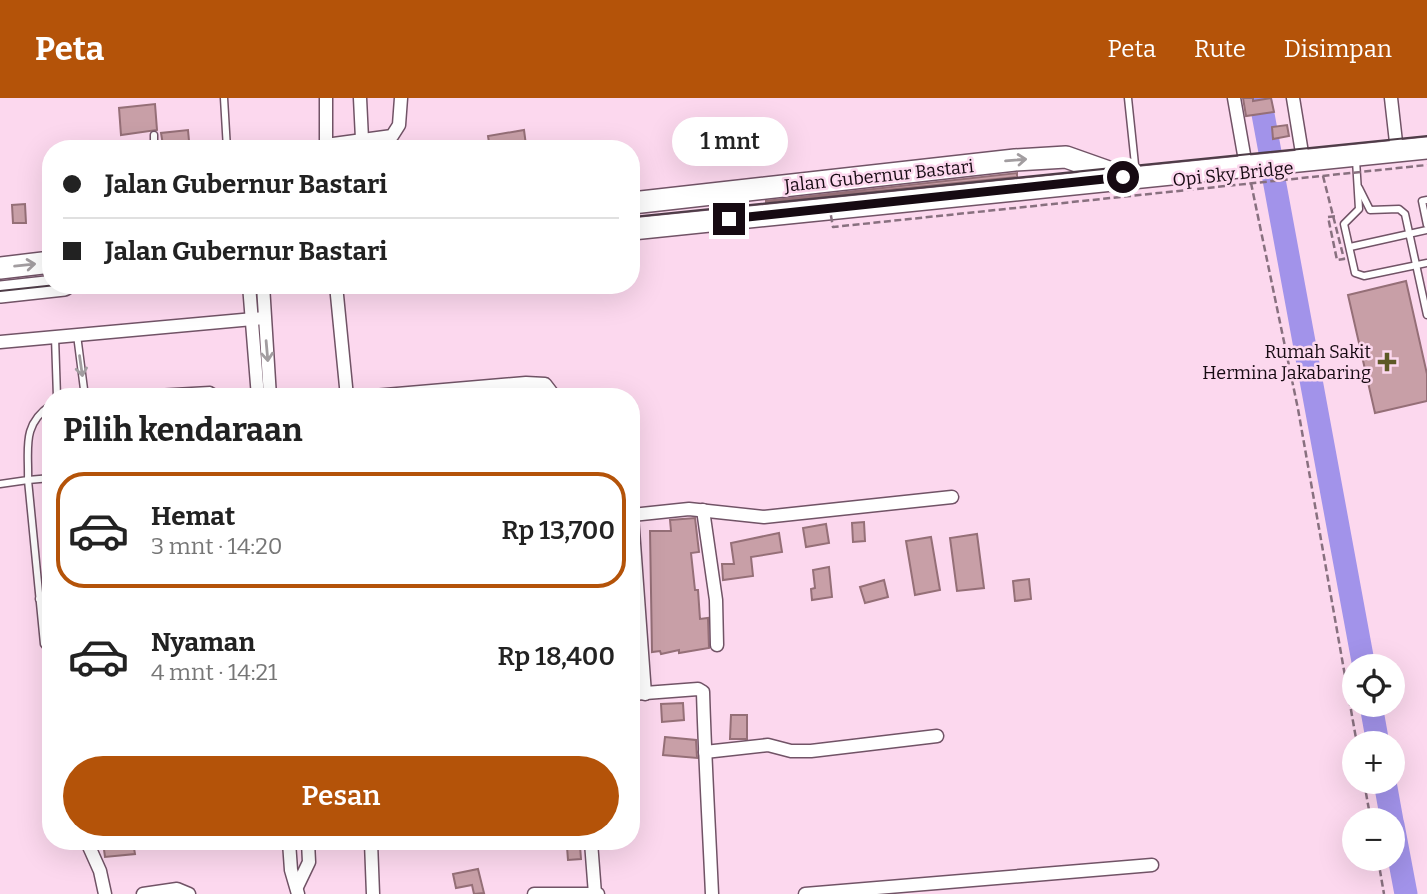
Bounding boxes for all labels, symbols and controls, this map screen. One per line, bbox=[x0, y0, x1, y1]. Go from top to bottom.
text: Peta bbox=[35, 29, 104, 69]
text: Peta bbox=[1107, 35, 1156, 63]
text: Rute bbox=[1194, 35, 1246, 63]
text: Disimpan bbox=[1284, 35, 1392, 63]
callout: 1 mnt bbox=[671, 117, 787, 166]
text: 1 mnt bbox=[700, 127, 760, 155]
one-way arrow bbox=[1004, 153, 1027, 166]
street label: Jalan Gubernur Bastari bbox=[782, 155, 975, 197]
street label: Opi Sky Bridge bbox=[1171, 157, 1295, 191]
route start bbox=[1107, 161, 1139, 193]
text: Jalan Gubernur Bastari bbox=[105, 169, 387, 200]
route end bbox=[713, 203, 745, 235]
text: Jalan Gubernur Bastari bbox=[105, 236, 387, 267]
one-way arrow bbox=[14, 258, 36, 271]
one-way arrow bbox=[261, 339, 274, 362]
place label: Rumah Sakit Hermina Jakabaring bbox=[1202, 341, 1371, 384]
marker: Rumah Sakit Hermina Jakabaring bbox=[1377, 352, 1397, 372]
one-way arrow bbox=[75, 354, 88, 377]
text: Pilih kendaraan bbox=[63, 411, 303, 449]
icon: car bbox=[67, 499, 130, 562]
text: Hemat bbox=[151, 501, 235, 532]
text: Rp 13,700 bbox=[501, 515, 615, 546]
text: 3 mnt · 14:20 bbox=[151, 532, 282, 560]
icon: car bbox=[67, 625, 130, 688]
text: Nyaman bbox=[151, 627, 255, 658]
text: Rp 18,400 bbox=[497, 641, 615, 672]
map controls bbox=[1342, 654, 1405, 871]
button: locate bbox=[1342, 654, 1405, 717]
text: 4 mnt · 14:21 bbox=[151, 658, 277, 686]
button: + bbox=[1342, 731, 1405, 794]
button: Pesan bbox=[63, 756, 619, 836]
button: − bbox=[1342, 808, 1405, 871]

